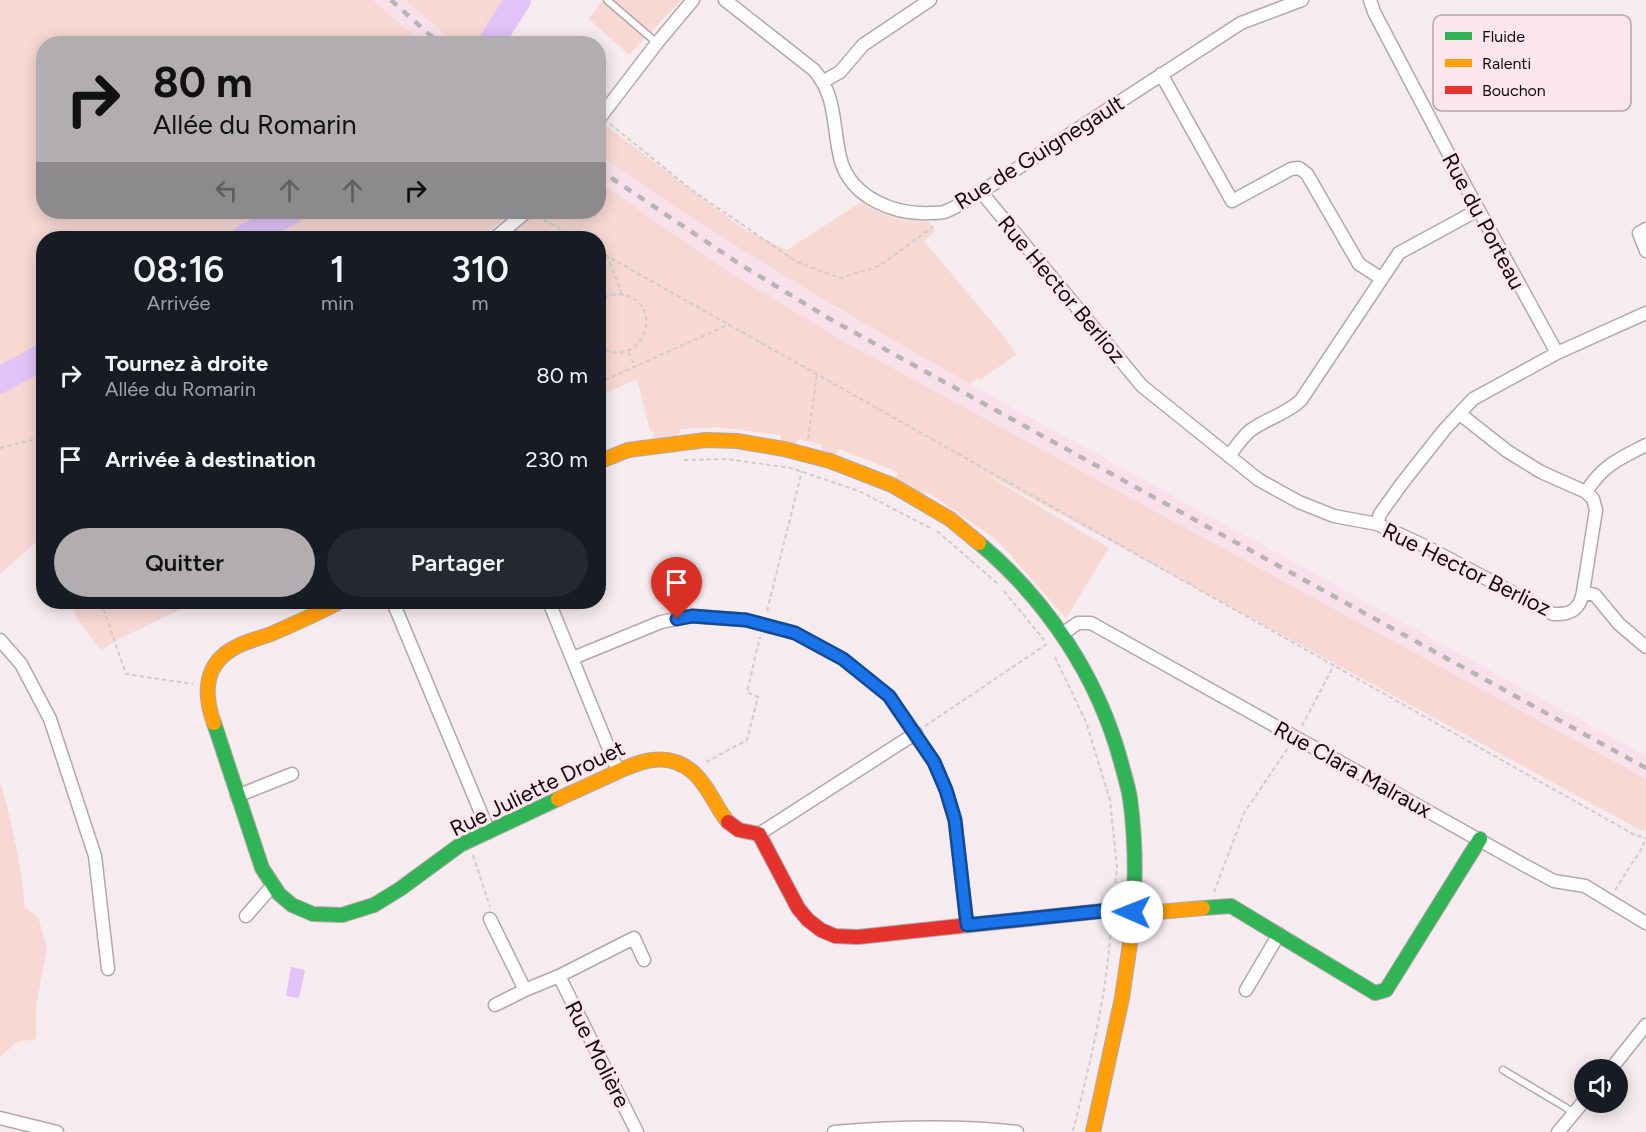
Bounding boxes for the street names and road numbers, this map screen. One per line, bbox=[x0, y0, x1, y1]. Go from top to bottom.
street label: Rue de Guignegault bbox=[950, 89, 1129, 215]
street label: Rue du Porteau bbox=[1436, 148, 1531, 294]
street label: Rue Hector Berlioz bbox=[992, 210, 1131, 369]
street label: Rue Hector Berlioz bbox=[1378, 517, 1555, 622]
street label: Rue Clara Malraux bbox=[1269, 715, 1437, 824]
street label: Rue Juliette Drouet bbox=[445, 734, 629, 842]
street label: Rue Molière bbox=[559, 996, 636, 1112]

